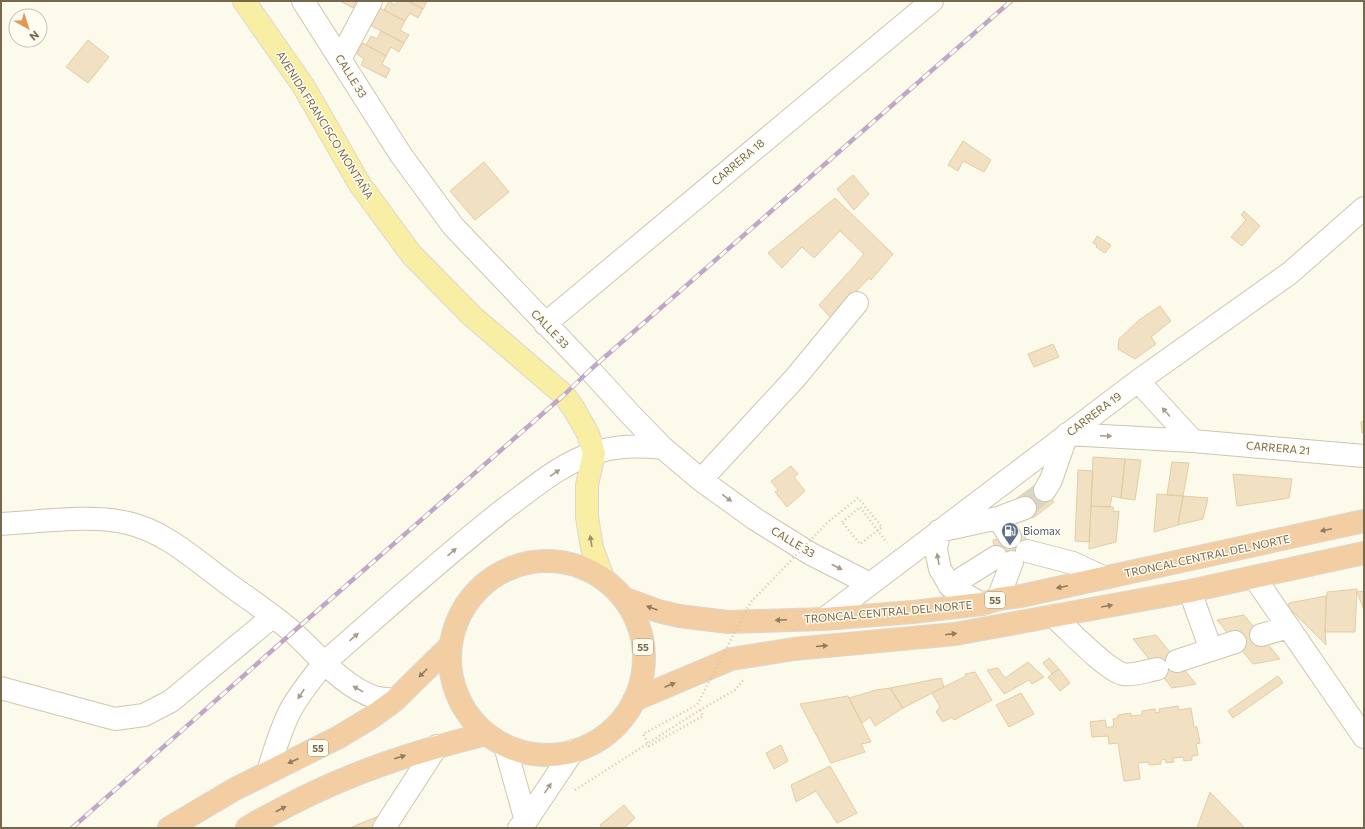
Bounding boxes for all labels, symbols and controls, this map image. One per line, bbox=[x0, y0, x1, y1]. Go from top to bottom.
north arrow bbox=[8, 8, 48, 48]
text: N bbox=[27, 29, 42, 44]
street label: AVENIDA FRANCISCO MONTAÑA bbox=[274, 48, 377, 202]
street label: CALLE 33 bbox=[333, 52, 370, 100]
street label: CARRERA 18 bbox=[709, 136, 767, 187]
street label: CALLE 33 bbox=[529, 307, 572, 351]
street label: CARRERA 19 bbox=[1064, 389, 1124, 438]
one-way arrow bbox=[1162, 407, 1171, 417]
one-way arrow bbox=[1100, 433, 1112, 440]
street label: CARRERA 21 bbox=[1245, 438, 1311, 457]
one-way arrow bbox=[550, 469, 560, 477]
one-way arrow bbox=[721, 494, 732, 503]
fuel station icon: Biomax bbox=[1000, 521, 1020, 546]
street label: CALLE 33 bbox=[769, 523, 818, 560]
place label: Biomax bbox=[1023, 524, 1061, 537]
one-way arrow bbox=[1320, 527, 1332, 533]
street label: TRONCAL CENTRAL DEL NORTE bbox=[1123, 532, 1291, 579]
one-way arrow bbox=[588, 535, 594, 547]
one-way arrow bbox=[447, 548, 458, 557]
one-way arrow bbox=[935, 553, 941, 565]
one-way arrow bbox=[831, 564, 843, 570]
one-way arrow bbox=[1056, 585, 1068, 591]
road number: 55 bbox=[985, 592, 1005, 608]
street label: TRONCAL CENTRAL DEL NORTE bbox=[803, 598, 973, 625]
one-way arrow bbox=[1100, 603, 1113, 609]
one-way arrow bbox=[646, 605, 658, 611]
one-way arrow bbox=[775, 617, 787, 624]
one-way arrow bbox=[945, 631, 957, 637]
one-way arrow bbox=[349, 632, 359, 642]
road number: 55 bbox=[633, 639, 653, 655]
one-way arrow bbox=[816, 643, 828, 650]
one-way arrow bbox=[418, 668, 428, 678]
one-way arrow bbox=[664, 682, 675, 688]
one-way arrow bbox=[352, 686, 364, 692]
one-way arrow bbox=[298, 688, 305, 700]
road number: 55 bbox=[308, 740, 328, 756]
one-way arrow bbox=[395, 754, 407, 760]
one-way arrow bbox=[287, 758, 299, 764]
one-way arrow bbox=[544, 783, 551, 794]
one-way arrow bbox=[275, 806, 287, 812]

